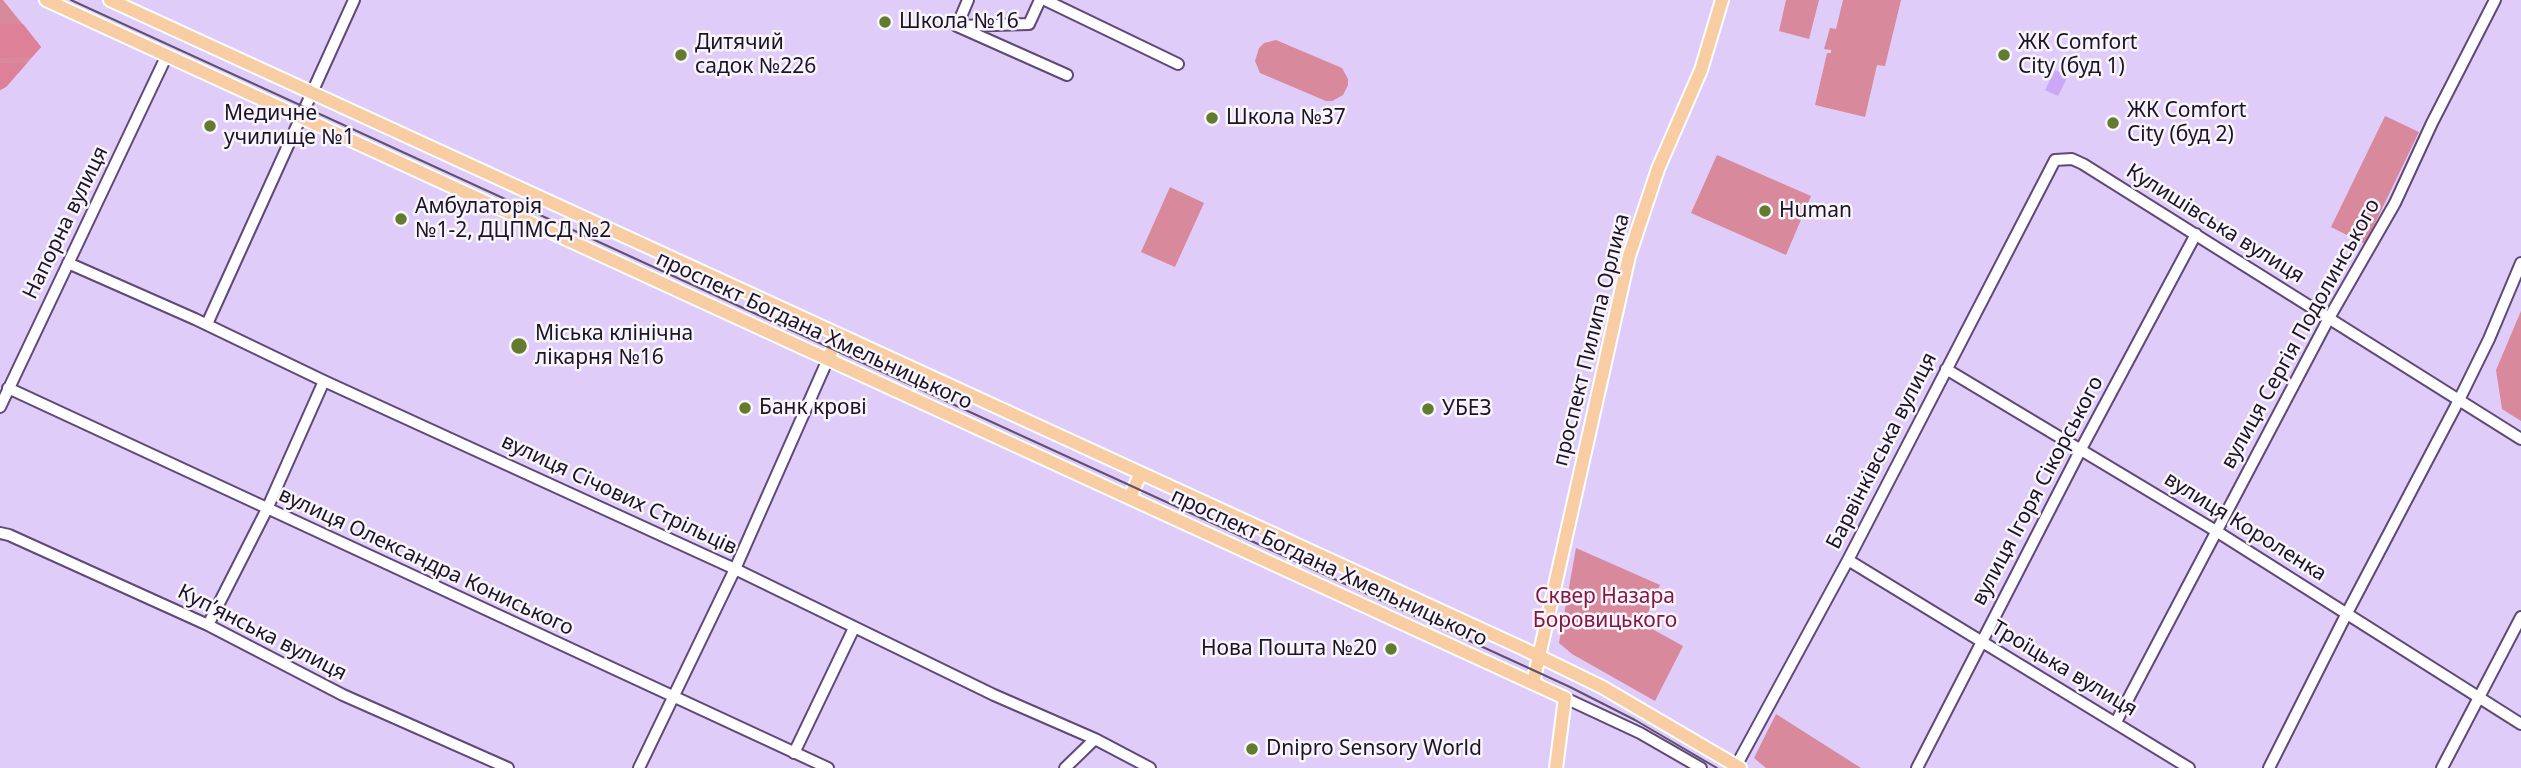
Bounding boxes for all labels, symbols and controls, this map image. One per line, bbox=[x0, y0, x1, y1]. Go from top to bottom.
place label: Школа №16 bbox=[899, 9, 1019, 35]
marker: Школа №16 bbox=[877, 14, 893, 30]
place label: Дитячий садок №226 bbox=[695, 30, 816, 80]
place label: ЖК Comfort City (буд 1) bbox=[2018, 30, 2137, 80]
marker: Дитячий садок №226 bbox=[673, 47, 689, 63]
marker: ЖК Comfort City (буд 1) bbox=[1996, 47, 2012, 63]
place label: ЖК Comfort City (буд 2) bbox=[2127, 98, 2246, 148]
place label: Медичне училище №1 bbox=[224, 101, 355, 151]
place label: Школа №37 bbox=[1226, 105, 1346, 131]
marker: Школа №37 bbox=[1204, 110, 1220, 126]
marker: ЖК Comfort City (буд 2) bbox=[2105, 115, 2121, 131]
marker: Медичне училище №1 bbox=[202, 118, 218, 134]
street label: Напорна вулиця bbox=[18, 142, 114, 304]
street label: Кулишівська вулиця bbox=[2121, 159, 2309, 289]
place label: Амбулаторія №1-2, ДЦПМСД №2 bbox=[415, 194, 611, 244]
street label: вулиця Сергія Подолинського bbox=[2216, 195, 2386, 473]
place label: Human bbox=[1779, 198, 1852, 224]
marker: Human bbox=[1757, 203, 1773, 219]
marker: Амбулаторія №1-2, ДЦПМСД №2 bbox=[393, 211, 409, 227]
street label: проспект Пилипа Орлика bbox=[1548, 211, 1636, 469]
street label: проспект Богдана Хмельницького bbox=[652, 246, 976, 416]
place label: Міська клінічна лікарня №16 bbox=[535, 321, 693, 371]
marker: Міська клінічна лікарня №16 bbox=[509, 336, 529, 356]
street label: Барвінківська вулиця bbox=[1821, 349, 1943, 553]
street label: вулиця Ігоря Сікорського bbox=[1967, 372, 2109, 610]
place label: Банк крові bbox=[759, 395, 867, 421]
place label: УБЕЗ bbox=[1442, 396, 1492, 422]
marker: Банк крові bbox=[737, 400, 753, 416]
marker: УБЕЗ bbox=[1420, 401, 1436, 417]
street label: вулиця Січових Стрільців bbox=[497, 429, 741, 561]
street label: вулиця Короленка bbox=[2159, 467, 2331, 587]
street label: вулиця Олександра Кониського bbox=[274, 482, 578, 642]
street label: проспект Богдана Хмельницького bbox=[1167, 483, 1491, 653]
street label: Купʼянська вулиця bbox=[173, 579, 351, 687]
park label: Сквер Назара Боровицького bbox=[1533, 584, 1677, 634]
street label: Троїцька вулиця bbox=[1987, 616, 2141, 722]
place label: Нова Пошта №20 bbox=[1201, 636, 1377, 662]
marker: Нова Пошта №20 bbox=[1383, 641, 1399, 657]
place label: Dnipro Sensory World bbox=[1266, 736, 1482, 762]
marker: Dnipro Sensory World bbox=[1244, 741, 1260, 757]

